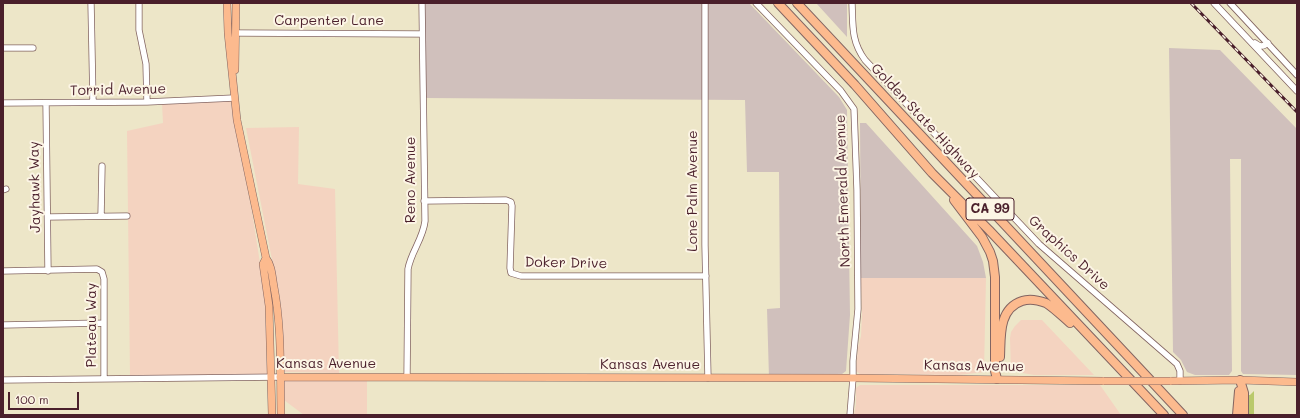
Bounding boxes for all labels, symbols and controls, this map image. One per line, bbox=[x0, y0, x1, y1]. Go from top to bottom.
street label: Carpenter Lane bbox=[274, 13, 384, 29]
street label: Golden State Highway bbox=[867, 60, 983, 182]
street label: Torrid Avenue bbox=[70, 81, 166, 99]
street label: North Emerald Avenue bbox=[832, 114, 854, 268]
street label: Lone Palm Avenue bbox=[685, 130, 701, 252]
street label: Reno Avenue bbox=[403, 137, 419, 223]
street label: Jayhawk Way bbox=[26, 141, 44, 233]
road number: CA 99 bbox=[966, 198, 1014, 220]
street label: Graphics Drive bbox=[1025, 212, 1113, 294]
street label: Doker Drive bbox=[525, 254, 607, 272]
street label: Plateau Way bbox=[84, 283, 100, 367]
street label: Kansas Avenue bbox=[276, 356, 376, 372]
street label: Kansas Avenue bbox=[600, 357, 700, 373]
street label: Kansas Avenue bbox=[924, 357, 1024, 375]
scale bar bbox=[10, 384, 81, 410]
text: 100 m bbox=[15, 391, 49, 407]

